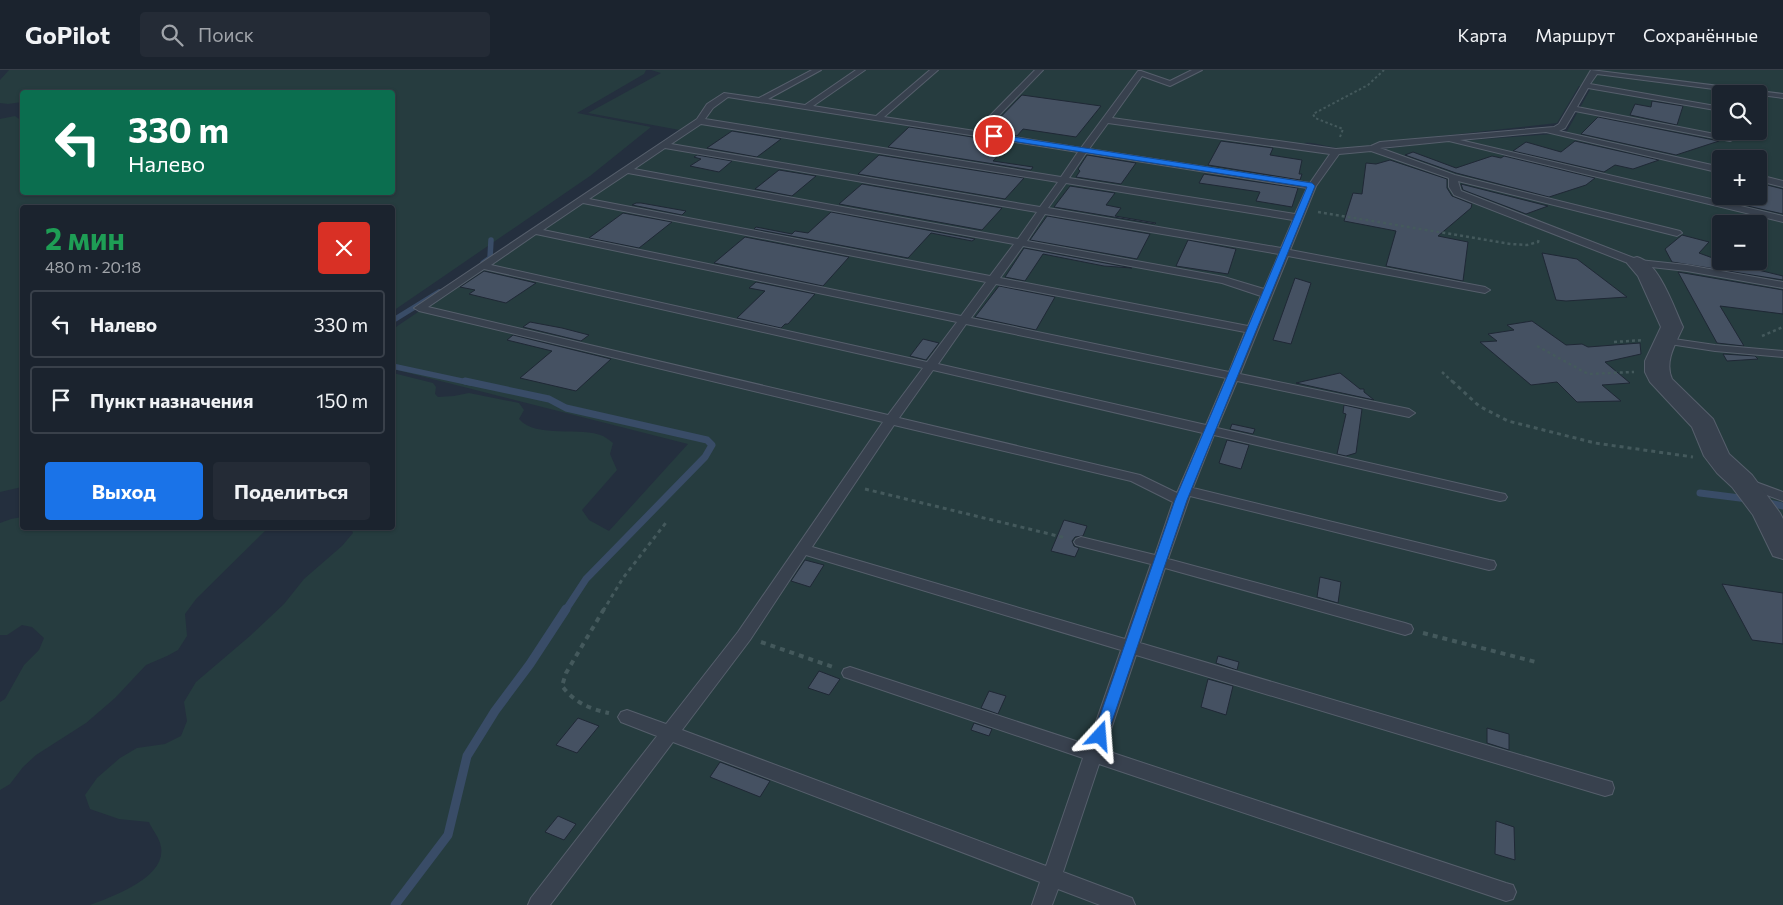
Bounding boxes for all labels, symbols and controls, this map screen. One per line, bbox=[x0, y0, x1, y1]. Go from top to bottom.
search box bbox=[140, 12, 490, 57]
text: GoPilot bbox=[25, 20, 110, 49]
icon: search bbox=[158, 21, 186, 49]
text: Поиск bbox=[198, 23, 254, 46]
text: Карта bbox=[1458, 24, 1507, 46]
text: Маршрут bbox=[1535, 24, 1615, 46]
text: Сохранённые bbox=[1643, 24, 1758, 46]
map controls bbox=[1712, 85, 1767, 270]
button: search bbox=[1712, 85, 1767, 140]
text: 330 m bbox=[128, 107, 229, 150]
icon: left bbox=[45, 110, 110, 175]
pin bbox=[973, 115, 1015, 157]
icon: arrive bbox=[980, 122, 1008, 150]
text: Налево bbox=[128, 150, 205, 177]
button: + bbox=[1712, 150, 1767, 205]
button: − bbox=[1712, 215, 1767, 270]
text: 2 мин bbox=[45, 219, 125, 256]
button: close bbox=[318, 222, 370, 274]
text: 480 m · 20:18 bbox=[45, 257, 141, 276]
icon: left bbox=[47, 310, 75, 338]
text: Налево bbox=[90, 313, 157, 336]
text: 330 m bbox=[314, 313, 368, 336]
icon: arrive bbox=[47, 386, 75, 414]
text: Пункт назначения bbox=[90, 389, 253, 412]
text: 150 m bbox=[316, 389, 368, 412]
button: Выход bbox=[45, 462, 203, 520]
button: Поделиться bbox=[213, 462, 370, 520]
position arrow bbox=[1073, 709, 1125, 761]

